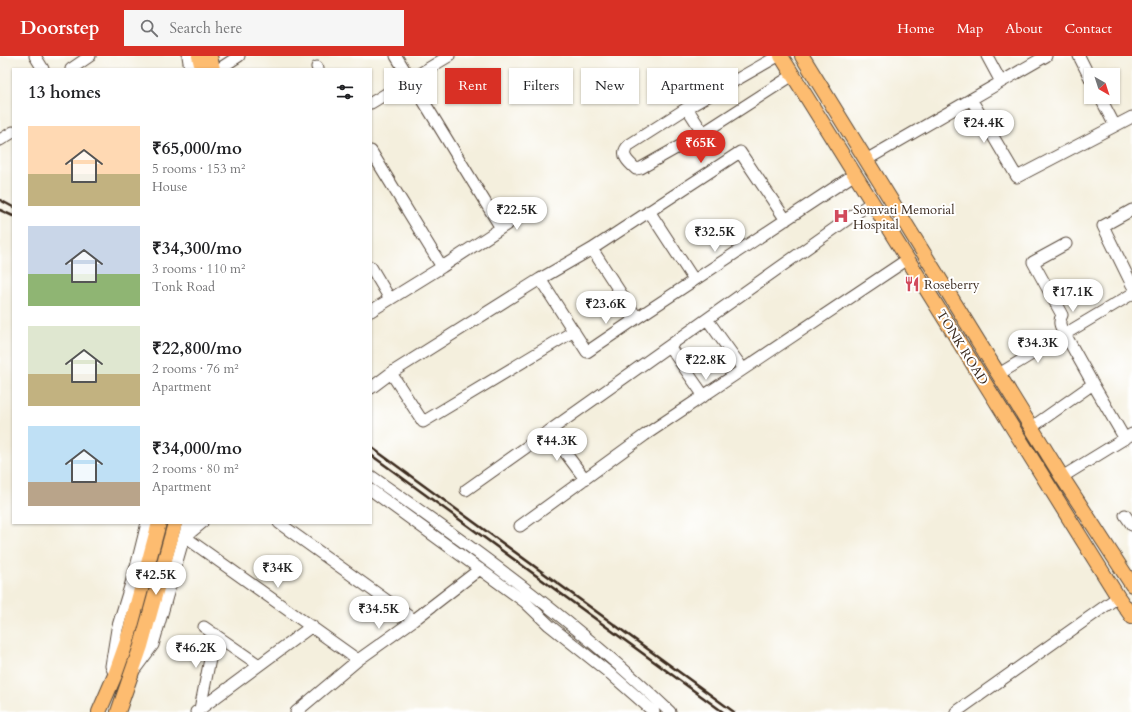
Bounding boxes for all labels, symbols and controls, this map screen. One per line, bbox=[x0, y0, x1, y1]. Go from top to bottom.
search box bbox=[124, 10, 404, 46]
text: Doorstep bbox=[20, 15, 100, 41]
icon: search bbox=[138, 17, 160, 39]
text: Search here bbox=[170, 18, 242, 38]
text: Home bbox=[897, 19, 935, 38]
text: Map bbox=[957, 19, 983, 38]
text: About bbox=[1005, 19, 1042, 38]
text: Contact bbox=[1064, 19, 1112, 38]
chip: Buy bbox=[384, 68, 437, 104]
chip: Rent bbox=[445, 68, 501, 104]
chip: Filters bbox=[509, 68, 573, 104]
chip: New bbox=[581, 68, 639, 104]
chip: Apartment bbox=[647, 68, 738, 104]
north arrow bbox=[1084, 68, 1120, 104]
map controls bbox=[1084, 68, 1120, 104]
text: 13 homes bbox=[28, 81, 101, 104]
icon: filters bbox=[334, 81, 356, 103]
pin: ₹24.4K bbox=[951, 110, 1017, 144]
text: ₹24.4K bbox=[963, 114, 1005, 132]
pin: ₹65K bbox=[677, 130, 725, 164]
text: ₹65K bbox=[685, 134, 717, 152]
text: ₹65,000/mo bbox=[152, 137, 242, 160]
icon: home bbox=[60, 142, 108, 190]
text: 5 rooms · 153 m² bbox=[152, 160, 245, 178]
text: House bbox=[152, 178, 187, 196]
pin: ₹22.5K bbox=[484, 197, 550, 231]
text: ₹22.5K bbox=[496, 201, 538, 219]
place label: Somvati Memorial Hospital bbox=[853, 201, 955, 234]
hospital icon: Somvati Memorial Hospital bbox=[832, 207, 850, 225]
pin: ₹32.5K bbox=[682, 219, 748, 253]
text: ₹32.5K bbox=[694, 223, 736, 241]
text: ₹34,300/mo bbox=[152, 237, 242, 260]
icon: home bbox=[60, 242, 108, 290]
text: 3 rooms · 110 m² bbox=[152, 260, 245, 278]
restaurant icon: Roseberry bbox=[903, 275, 921, 293]
place label: Roseberry bbox=[924, 276, 980, 294]
text: Tonk Road bbox=[152, 278, 215, 296]
pin: ₹17.1K bbox=[1040, 279, 1106, 313]
text: ₹17.1K bbox=[1052, 283, 1094, 301]
pin: ₹23.6K bbox=[573, 291, 639, 325]
text: ₹23.6K bbox=[585, 295, 627, 313]
street label: TONK ROAD bbox=[932, 307, 992, 388]
pin: ₹34.3K bbox=[1005, 330, 1071, 364]
text: ₹34.3K bbox=[1017, 334, 1059, 352]
text: ₹22,800/mo bbox=[152, 337, 242, 360]
icon: home bbox=[60, 342, 108, 390]
pin: ₹22.8K bbox=[673, 347, 739, 381]
text: ₹22.8K bbox=[685, 351, 727, 369]
text: 2 rooms · 76 m² bbox=[152, 360, 239, 378]
text: Apartment bbox=[152, 378, 211, 396]
pin: ₹44.3K bbox=[524, 428, 590, 462]
text: ₹44.3K bbox=[536, 432, 578, 450]
text: ₹34,000/mo bbox=[152, 437, 242, 460]
icon: home bbox=[60, 442, 108, 490]
text: 2 rooms · 80 m² bbox=[152, 460, 239, 478]
text: Apartment bbox=[152, 478, 211, 496]
pin: ₹34K bbox=[254, 555, 302, 589]
text: ₹34K bbox=[262, 559, 294, 577]
pin: ₹42.5K bbox=[123, 562, 189, 596]
text: ₹42.5K bbox=[135, 566, 177, 584]
pin: ₹34.5K bbox=[346, 596, 412, 630]
text: ₹34.5K bbox=[358, 600, 400, 618]
pin: ₹46.2K bbox=[163, 635, 229, 669]
text: ₹46.2K bbox=[175, 639, 217, 657]

